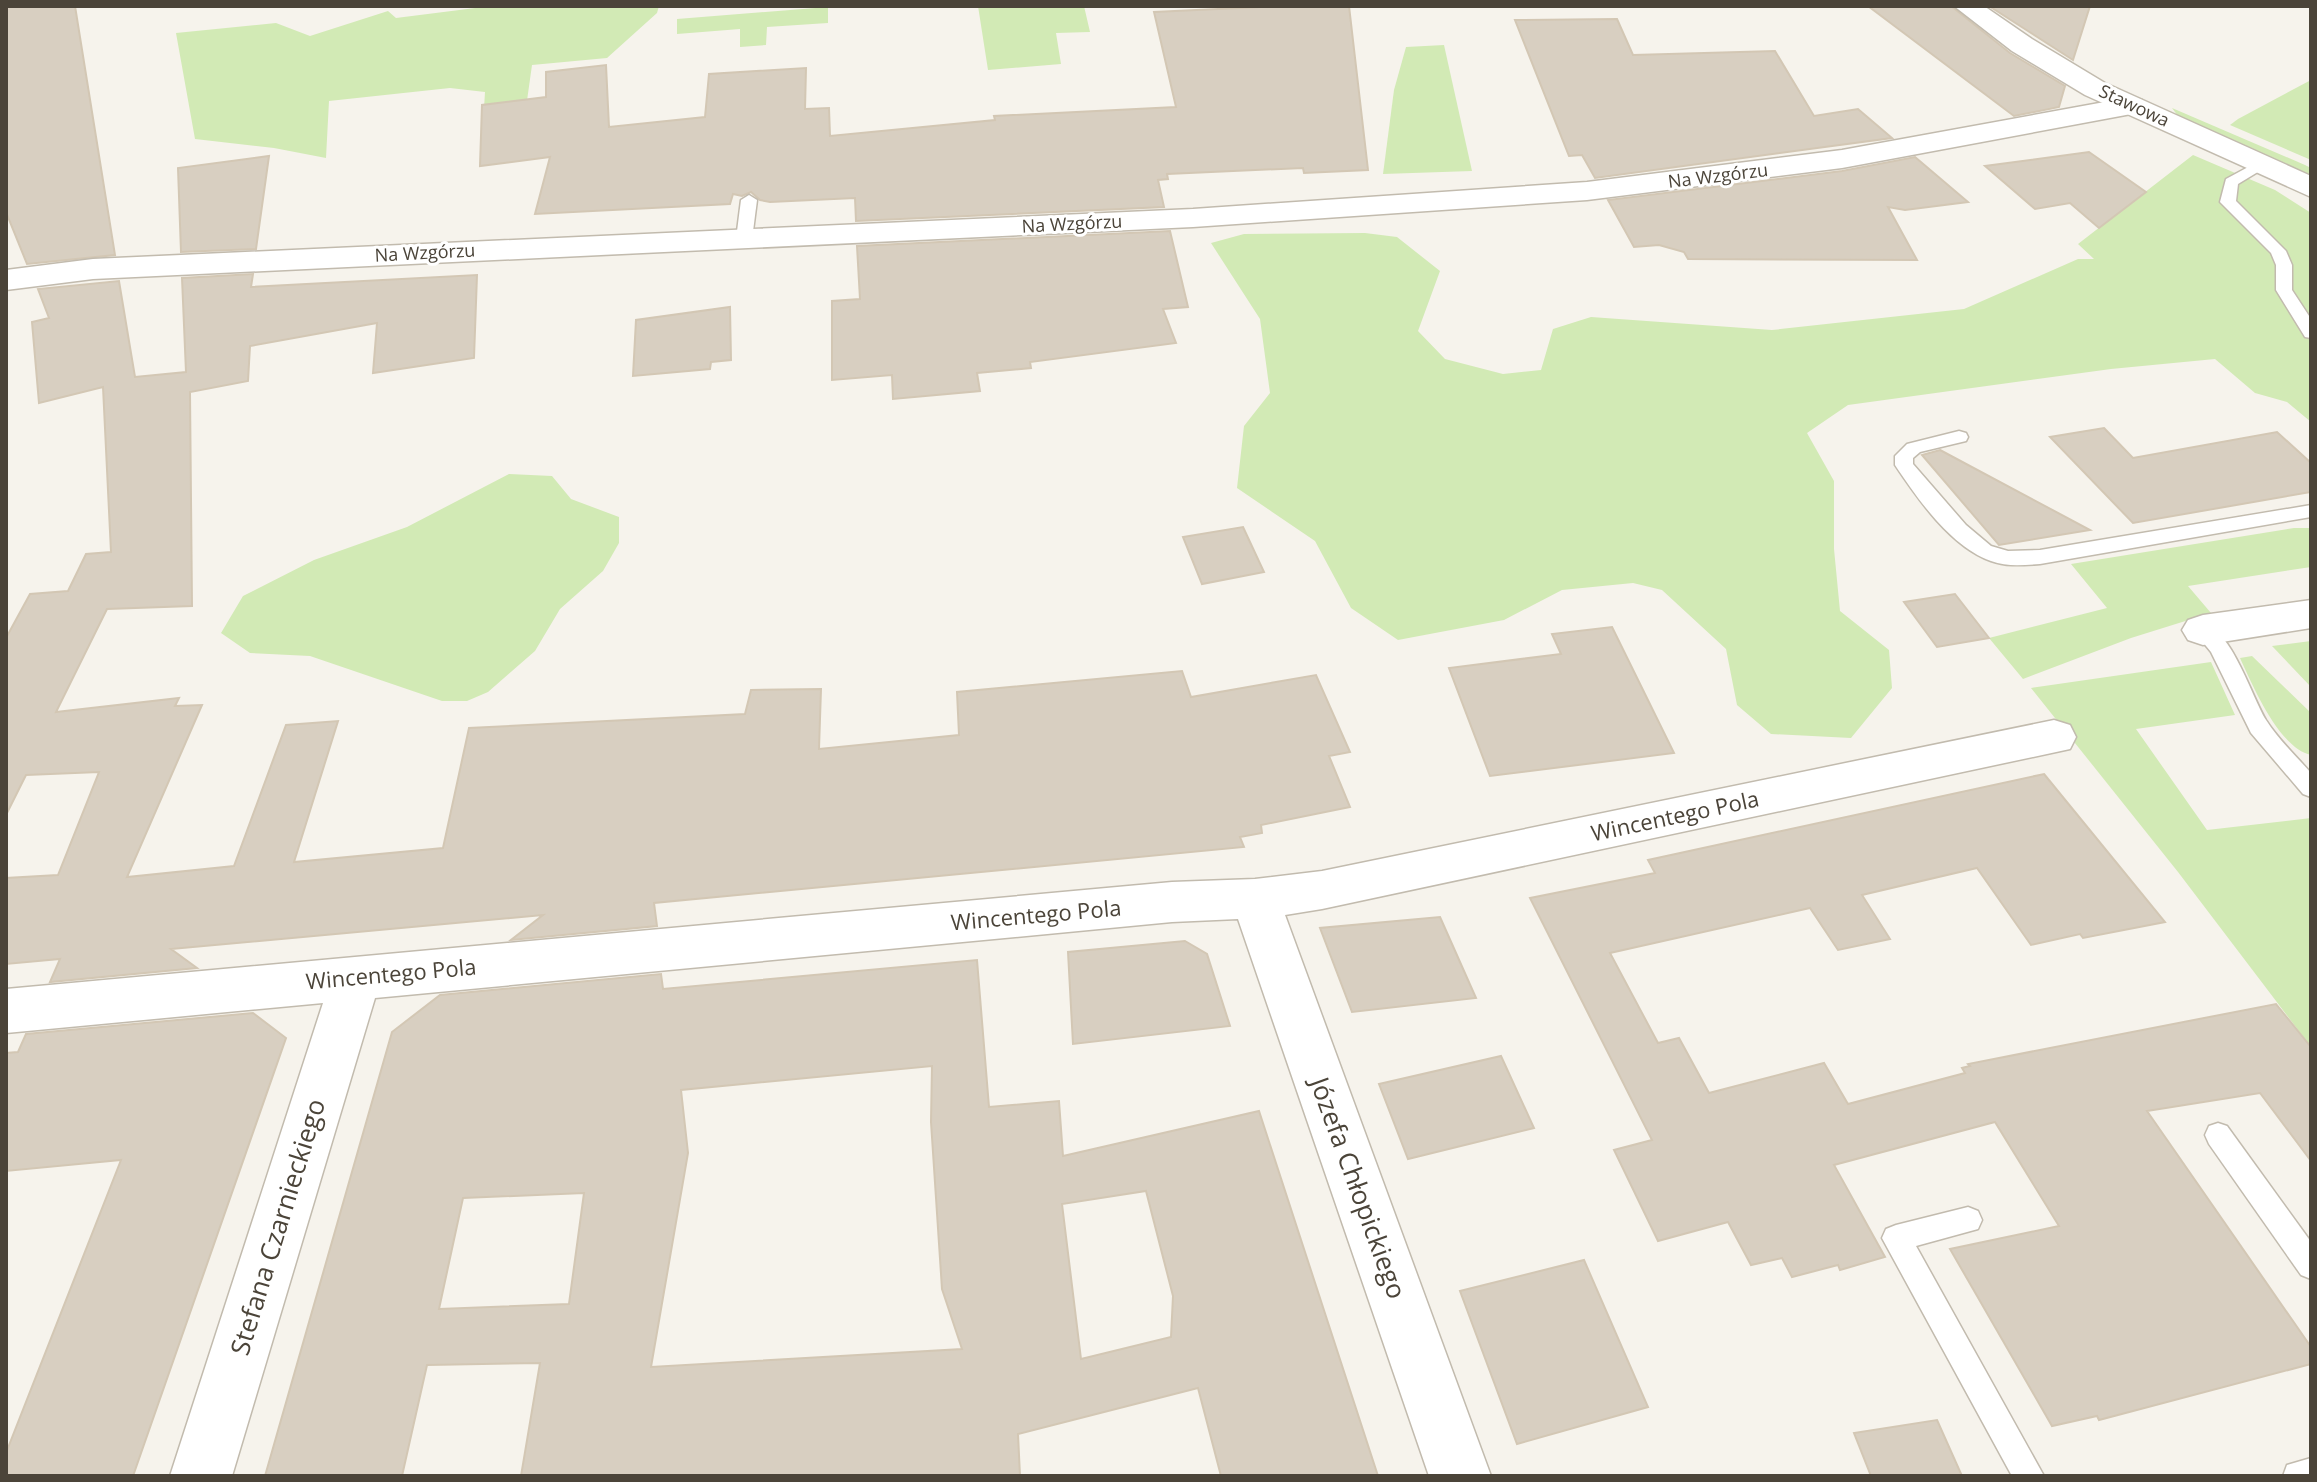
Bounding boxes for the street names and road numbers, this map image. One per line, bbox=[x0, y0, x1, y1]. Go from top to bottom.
street label: Stawowa bbox=[2095, 78, 2173, 132]
street label: Na Wzgórzu bbox=[1666, 157, 1769, 193]
street label: Na Wzgórzu bbox=[1021, 208, 1123, 238]
street label: Na Wzgórzu bbox=[374, 237, 476, 267]
street label: Wincentego Pola bbox=[1588, 783, 1762, 847]
street label: Wincentego Pola bbox=[949, 892, 1122, 936]
street label: Wincentego Pola bbox=[304, 951, 477, 995]
street label: Józefa Chłopickiego bbox=[1301, 1069, 1416, 1303]
street label: Stefana Czarnieckiego bbox=[221, 1094, 333, 1359]

